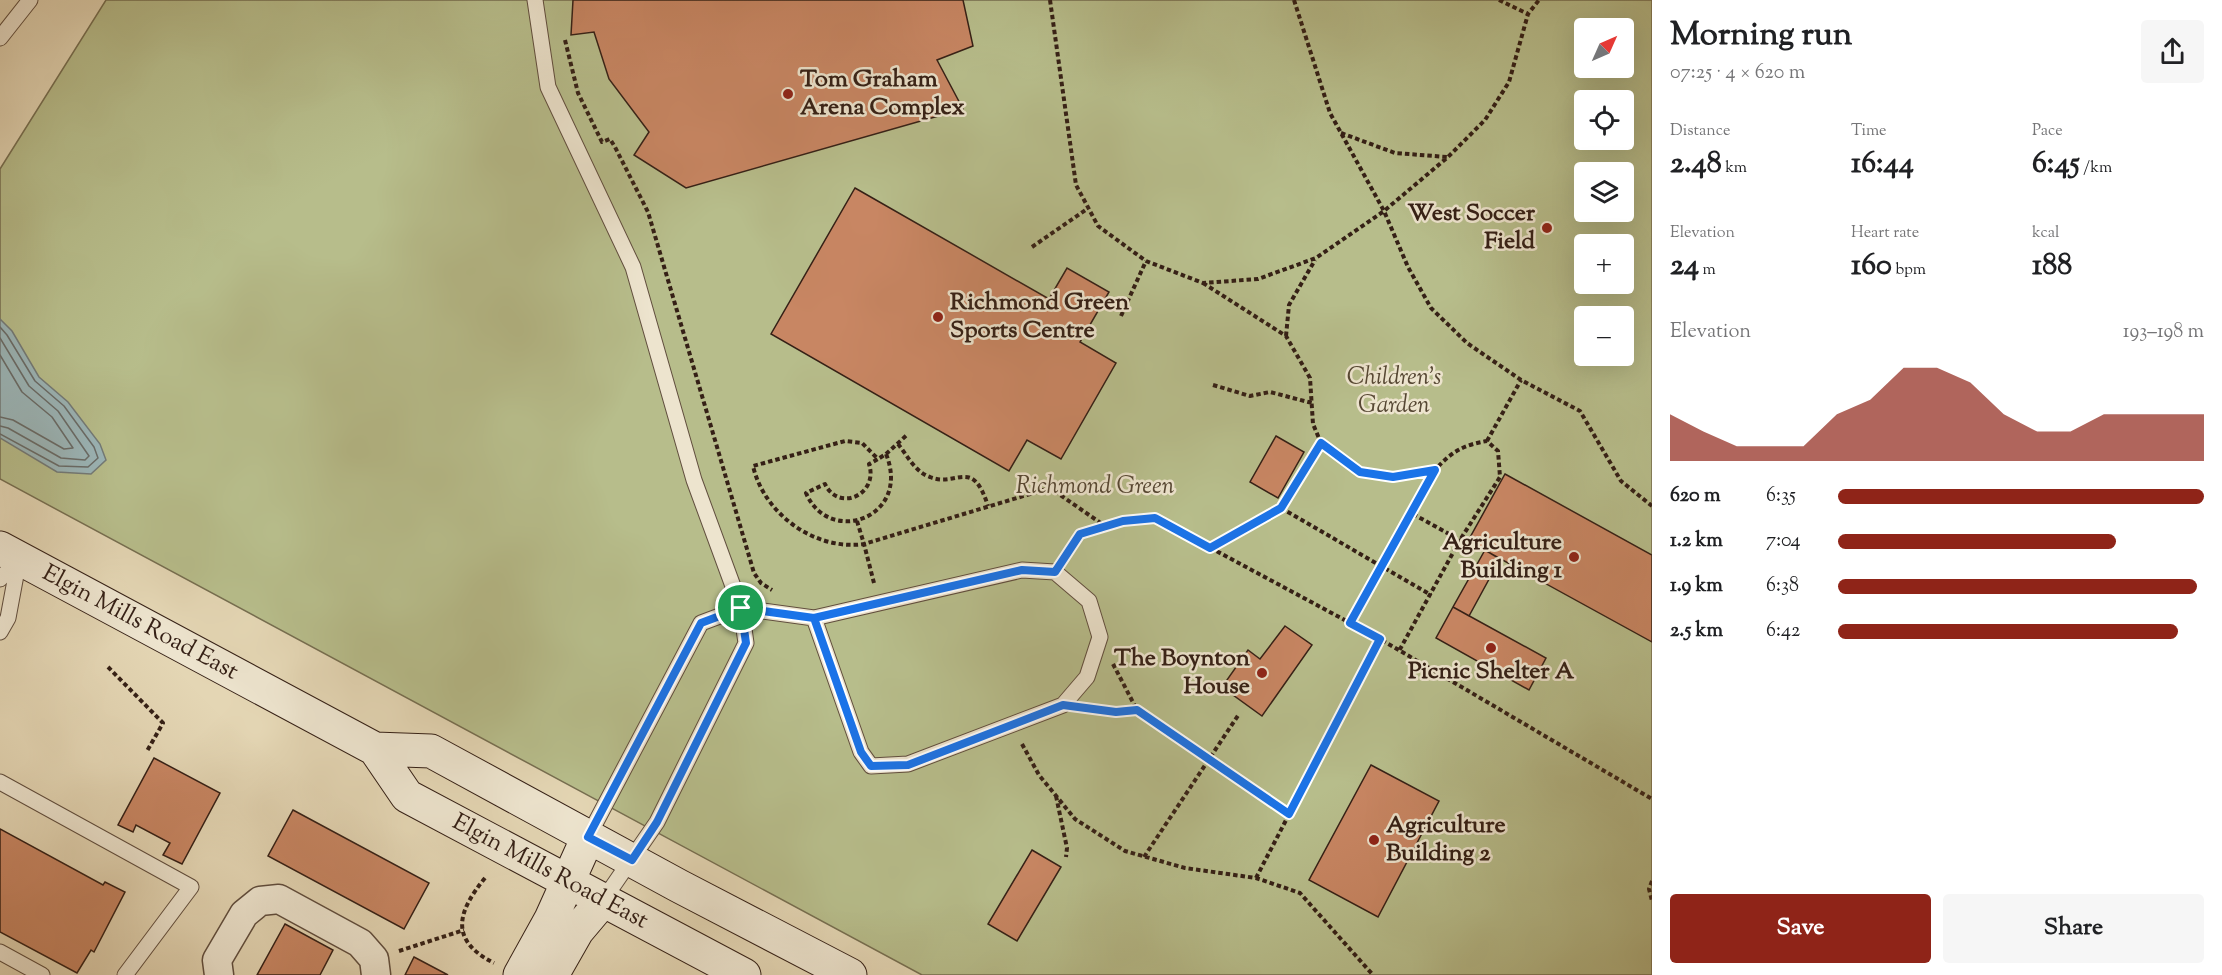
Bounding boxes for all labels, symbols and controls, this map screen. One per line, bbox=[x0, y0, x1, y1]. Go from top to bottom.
text: Morning run bbox=[1670, 12, 1852, 60]
north arrow bbox=[1574, 18, 1634, 78]
map controls bbox=[1574, 18, 1634, 366]
button: share bbox=[2141, 20, 2204, 83]
text: 07:25 · 4 × 620 m bbox=[1670, 59, 1805, 88]
place label: Tom Graham Arena Complex bbox=[800, 63, 965, 125]
marker: Tom Graham Arena Complex bbox=[781, 87, 795, 101]
button: locate bbox=[1574, 90, 1634, 150]
text: Distance bbox=[1670, 120, 1730, 143]
text: Time bbox=[1851, 120, 1887, 143]
text: Pace bbox=[2032, 120, 2063, 143]
text: 2.48 bbox=[1670, 143, 1722, 186]
text: 16:44 bbox=[1851, 143, 1914, 186]
text: 6:45 bbox=[2032, 143, 2080, 186]
text: km bbox=[1722, 157, 1747, 180]
text: /km bbox=[2080, 157, 2112, 180]
button: layers bbox=[1574, 162, 1634, 222]
place label: West Soccer Field bbox=[1407, 197, 1536, 259]
marker: West Soccer Field bbox=[1540, 221, 1554, 235]
text: Elevation bbox=[1670, 222, 1735, 245]
text: Heart rate bbox=[1851, 222, 1919, 245]
text: kcal bbox=[2032, 222, 2060, 245]
button: + bbox=[1574, 234, 1634, 294]
text: 24 bbox=[1670, 245, 1699, 288]
text: 160 bbox=[1851, 245, 1892, 288]
text: 188 bbox=[2032, 245, 2072, 288]
text: m bbox=[1699, 259, 1716, 282]
text: bpm bbox=[1892, 259, 1926, 282]
place label: Richmond Green Sports Centre bbox=[950, 286, 1130, 348]
button: − bbox=[1574, 306, 1634, 366]
marker: Richmond Green Sports Centre bbox=[931, 310, 945, 324]
text: Elevation bbox=[1670, 318, 1751, 347]
text: 193–198 m bbox=[2123, 318, 2204, 347]
park label: Children's Garden bbox=[1347, 361, 1441, 423]
park label: Richmond Green bbox=[1016, 470, 1175, 504]
text: 620 m bbox=[1670, 482, 1720, 511]
text: 6:35 bbox=[1766, 482, 1796, 511]
place label: Agriculture Building 1 bbox=[1442, 526, 1563, 588]
text: 1.2 km bbox=[1670, 527, 1723, 556]
text: 7:04 bbox=[1766, 527, 1801, 556]
marker: Agriculture Building 1 bbox=[1567, 550, 1581, 564]
street label: Elgin Mills Road East bbox=[36, 557, 244, 689]
text: 1.9 km bbox=[1670, 572, 1723, 601]
text: 6:38 bbox=[1766, 572, 1799, 601]
pin bbox=[715, 582, 766, 633]
icon: arrive bbox=[724, 591, 757, 624]
text: 2.5 km bbox=[1670, 617, 1723, 646]
text: 6:42 bbox=[1766, 617, 1800, 646]
marker: Picnic Shelter A bbox=[1484, 641, 1498, 655]
place label: The Boynton House bbox=[1114, 642, 1251, 704]
place label: Picnic Shelter A bbox=[1408, 655, 1575, 689]
marker: The Boynton House bbox=[1255, 666, 1269, 680]
street label: Elgin Mills Road East bbox=[446, 806, 654, 938]
place label: Agriculture Building 2 bbox=[1386, 809, 1506, 871]
marker: Agriculture Building 2 bbox=[1367, 833, 1381, 847]
button: Save bbox=[1670, 894, 1931, 963]
button: Share bbox=[1943, 894, 2204, 963]

